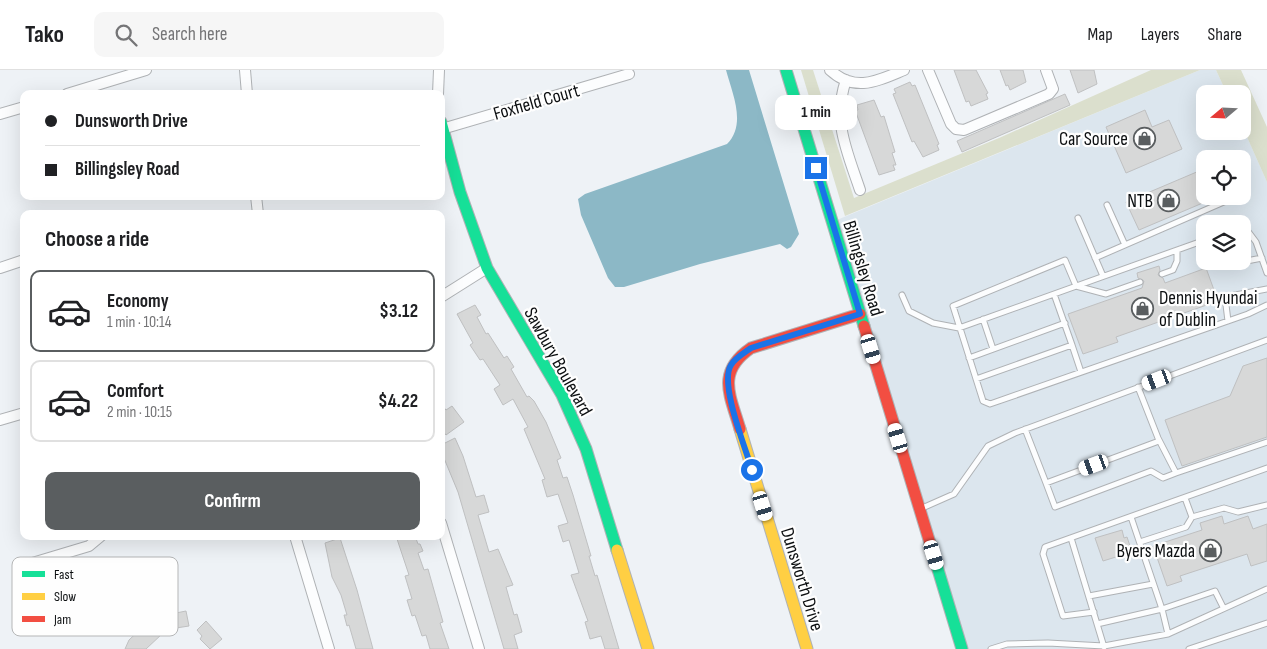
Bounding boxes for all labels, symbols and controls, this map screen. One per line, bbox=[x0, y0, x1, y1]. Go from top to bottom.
search box bbox=[94, 12, 444, 57]
text: Tako bbox=[25, 20, 64, 49]
icon: search bbox=[112, 21, 140, 49]
text: Search here bbox=[152, 23, 228, 46]
text: Map bbox=[1088, 24, 1113, 45]
text: Layers bbox=[1141, 24, 1180, 45]
text: Share bbox=[1208, 24, 1242, 45]
street label: Foxfield Court bbox=[491, 79, 582, 126]
north arrow bbox=[1196, 85, 1251, 140]
map controls bbox=[1196, 85, 1251, 270]
callout: 1 min bbox=[775, 96, 857, 131]
text: 1 min bbox=[801, 103, 831, 122]
text: Dunsworth Drive bbox=[75, 110, 188, 133]
shop icon: Car Source bbox=[1132, 126, 1156, 150]
place label: Car Source bbox=[1059, 128, 1128, 151]
button: locate bbox=[1196, 150, 1251, 205]
route end bbox=[805, 157, 827, 179]
text: Billingsley Road bbox=[75, 158, 180, 181]
shop icon: NTB bbox=[1157, 188, 1181, 212]
place label: NTB bbox=[1127, 190, 1153, 213]
button: layers bbox=[1196, 215, 1251, 270]
street label: Billingsley Road bbox=[837, 218, 888, 319]
text: Choose a ride bbox=[45, 226, 149, 253]
place label: Dennis Hyundai of Dublin bbox=[1159, 287, 1257, 332]
icon: car bbox=[47, 289, 92, 334]
text: Economy bbox=[107, 290, 169, 313]
shop icon: Dennis Hyundai of Dublin bbox=[1131, 296, 1155, 320]
text: $3.12 bbox=[379, 300, 418, 323]
street label: Sawbury Boulevard bbox=[518, 303, 597, 420]
text: 1 min · 10:14 bbox=[107, 313, 171, 332]
car bbox=[859, 332, 882, 366]
car bbox=[1140, 368, 1173, 392]
icon: car bbox=[47, 379, 92, 424]
text: Comfort bbox=[107, 380, 164, 403]
text: $4.22 bbox=[378, 390, 418, 413]
text: 2 min · 10:15 bbox=[107, 403, 172, 422]
car bbox=[886, 421, 909, 455]
car bbox=[1077, 453, 1110, 477]
route start bbox=[741, 459, 763, 481]
button: Confirm bbox=[45, 472, 420, 530]
car bbox=[751, 489, 774, 523]
street label: Dunsworth Drive bbox=[775, 525, 828, 634]
car bbox=[922, 538, 945, 572]
shop icon: Byers Mazda bbox=[1199, 538, 1223, 562]
place label: Byers Mazda bbox=[1116, 540, 1195, 563]
legend bbox=[12, 557, 178, 636]
text: Fast bbox=[54, 566, 74, 583]
text: Slow bbox=[54, 588, 76, 605]
text: Jam bbox=[53, 611, 71, 628]

